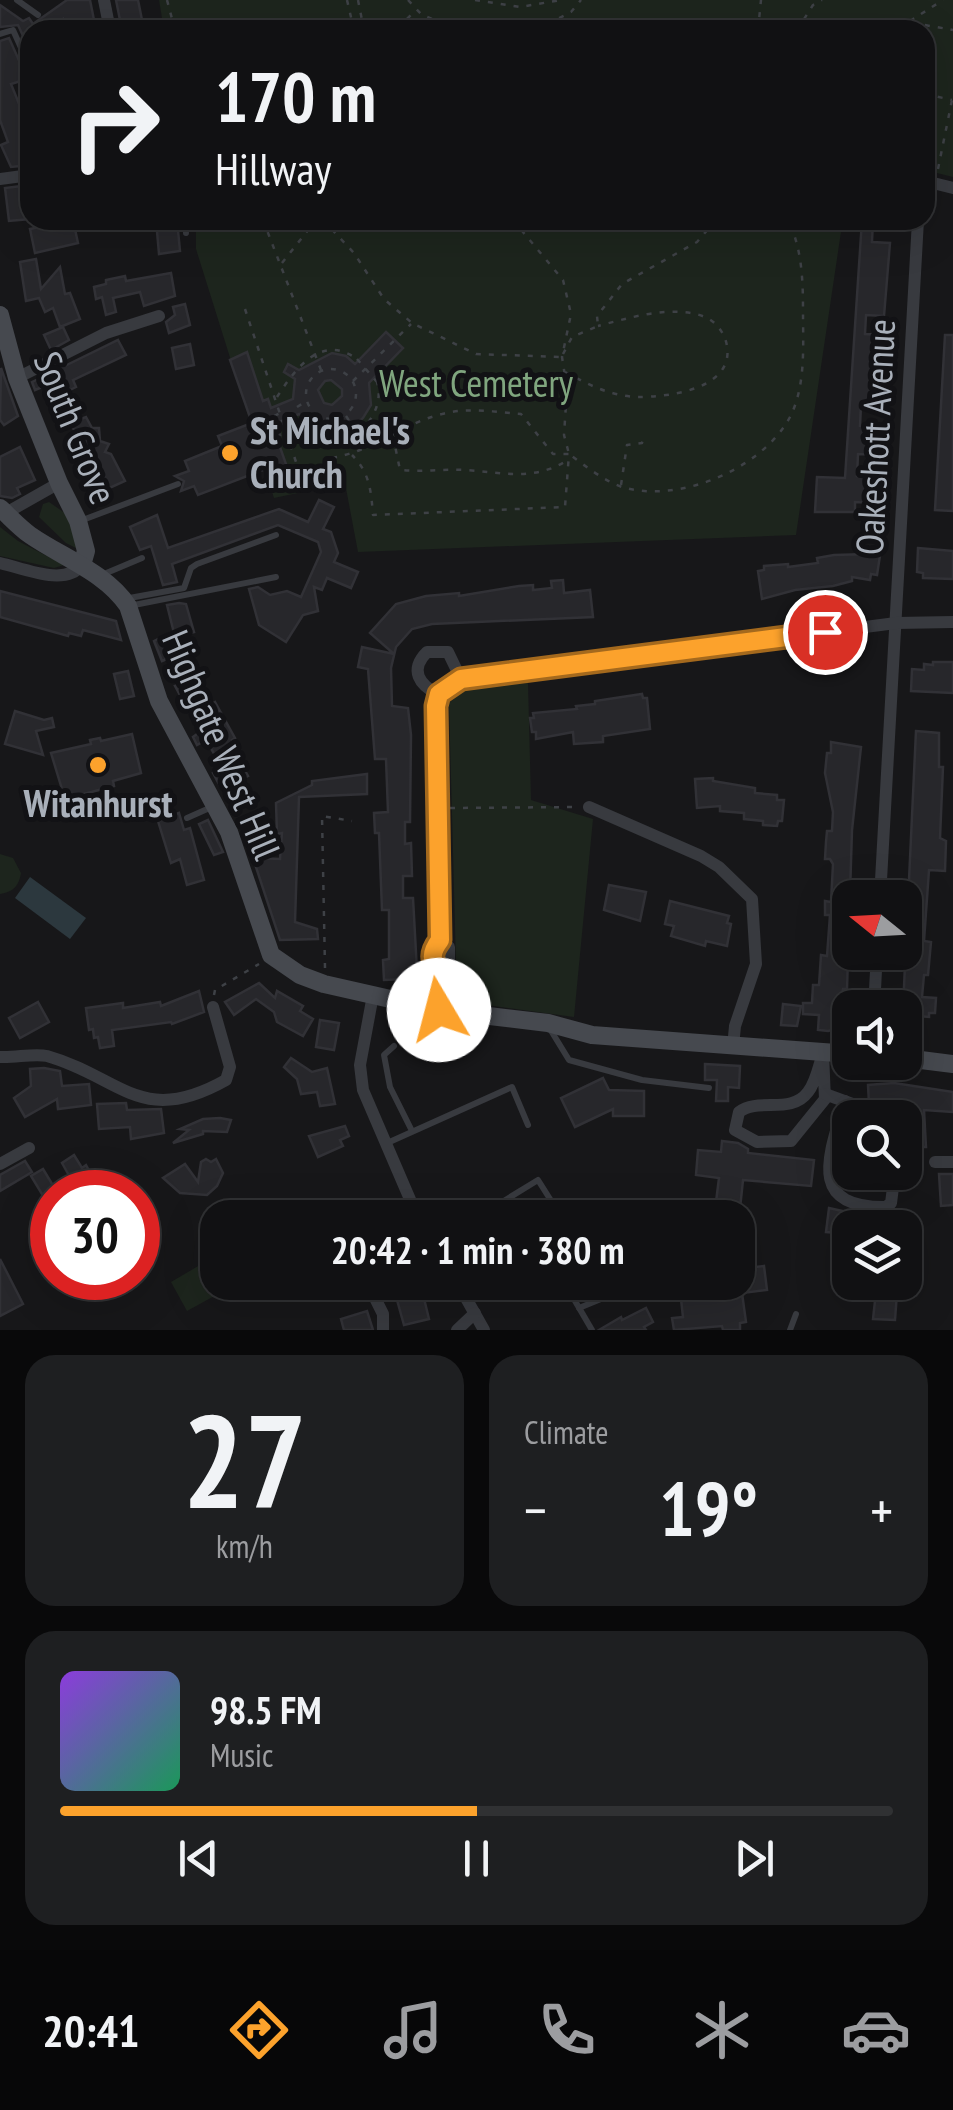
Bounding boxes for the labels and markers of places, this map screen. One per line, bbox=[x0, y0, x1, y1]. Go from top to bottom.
place label: St Michael's Church bbox=[250, 405, 410, 498]
marker: St Michael's Church bbox=[219, 442, 241, 464]
pin bbox=[783, 590, 868, 675]
marker: Witanhurst bbox=[87, 754, 109, 776]
place label: Witanhurst bbox=[22, 778, 173, 827]

